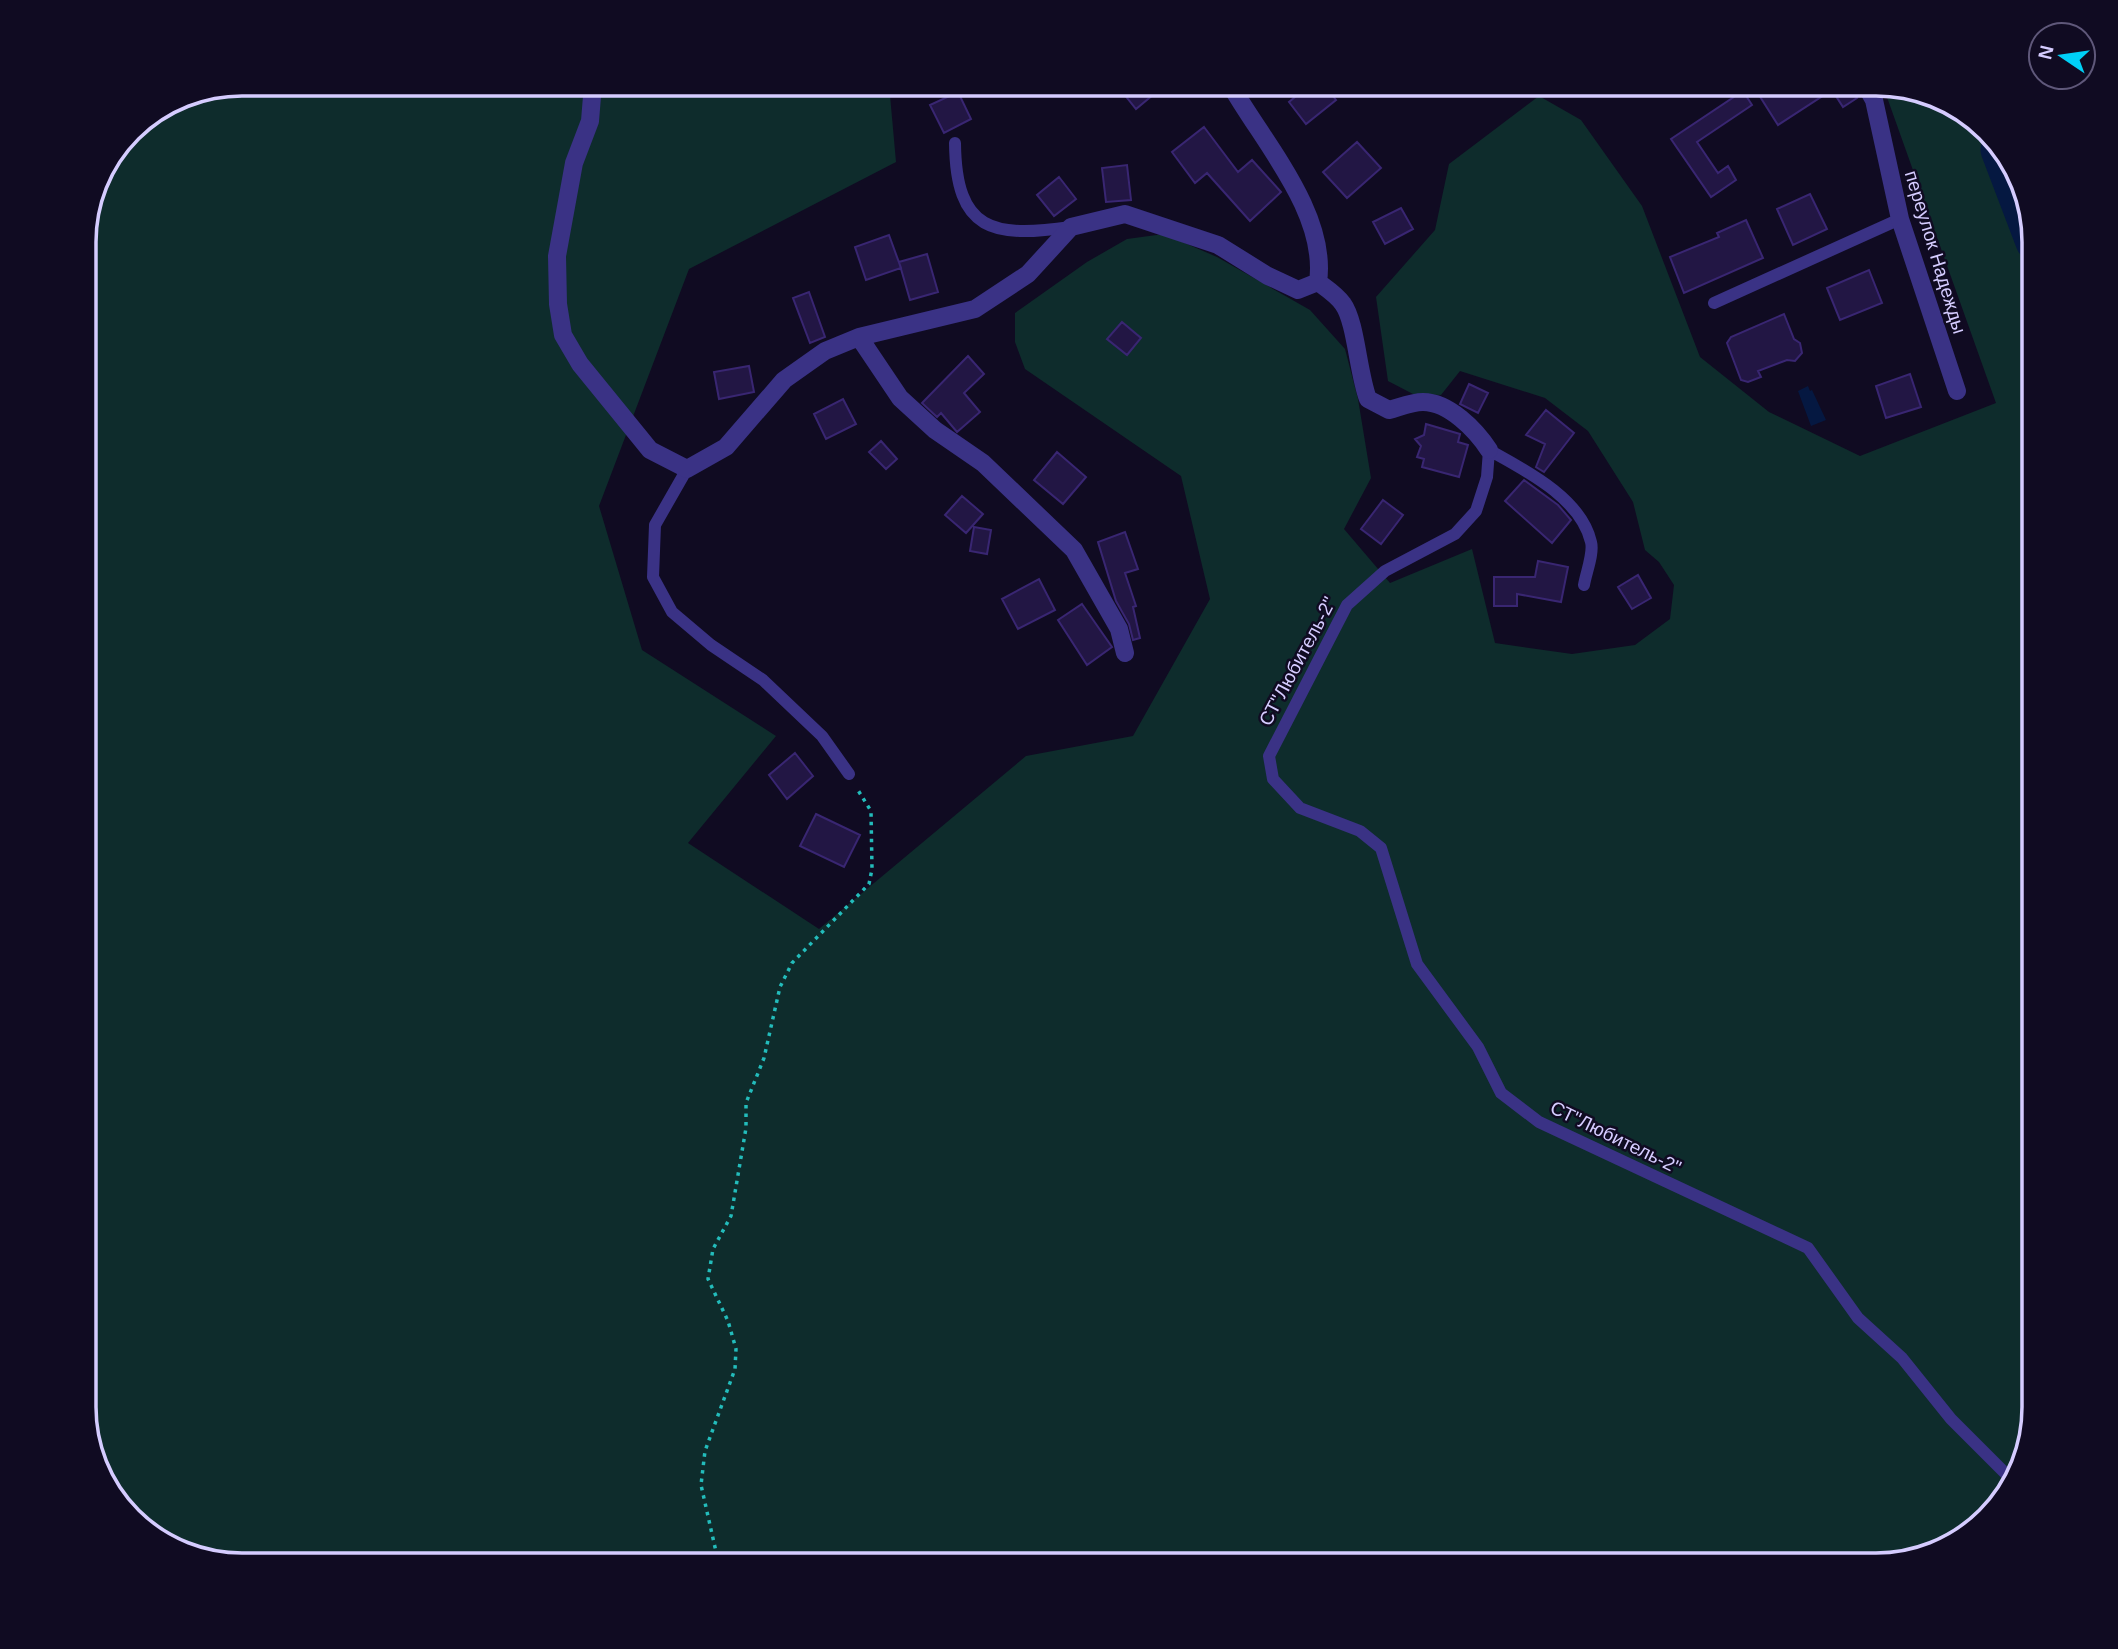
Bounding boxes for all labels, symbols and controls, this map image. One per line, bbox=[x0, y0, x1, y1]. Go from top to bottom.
north arrow bbox=[2027, 21, 2097, 91]
text: N bbox=[2034, 43, 2058, 61]
street label: переулок Надежды bbox=[1901, 168, 1970, 336]
street label: СТ"Любитель-2" bbox=[1255, 593, 1340, 729]
street label: СТ"Любитель-2" bbox=[1547, 1097, 1685, 1178]

